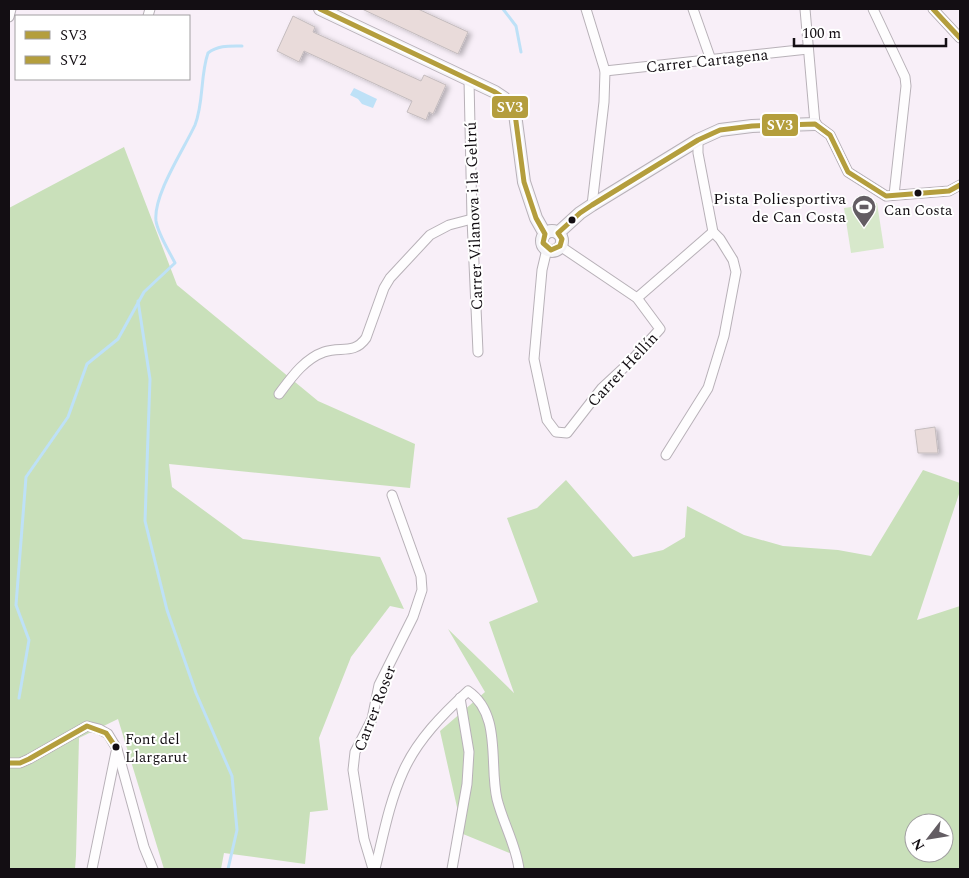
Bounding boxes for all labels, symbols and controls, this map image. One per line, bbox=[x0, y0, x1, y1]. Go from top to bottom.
legend bbox=[15, 15, 190, 80]
scale bar bbox=[794, 15, 946, 47]
text: 100 m bbox=[802, 22, 841, 45]
text: SV3 bbox=[60, 24, 87, 47]
street label: Carrer Cartagena bbox=[645, 43, 770, 79]
text: SV2 bbox=[60, 49, 87, 72]
line badge: SV3 bbox=[491, 95, 529, 119]
text: SV3 bbox=[497, 97, 523, 118]
line badge: SV3 bbox=[761, 113, 799, 137]
text: SV3 bbox=[767, 115, 793, 136]
street label: Carrer Vilanova i la Geltrú bbox=[459, 121, 489, 311]
place label: Pista Poliesportiva de Can Costa bbox=[713, 187, 846, 229]
marker: Can Costa bbox=[913, 188, 923, 198]
sports icon: Pista Poliesportiva de Can Costa bbox=[851, 194, 877, 228]
place label: Can Costa bbox=[884, 199, 953, 222]
unlabelled marker bbox=[567, 215, 577, 225]
street label: Carrer Hellín bbox=[582, 327, 664, 412]
street label: Carrer Roser bbox=[348, 662, 402, 755]
place label: Font del Llargarut bbox=[125, 728, 187, 769]
marker: Font del Llargarut bbox=[111, 742, 121, 752]
north arrow bbox=[904, 813, 954, 863]
text: N bbox=[906, 834, 930, 855]

